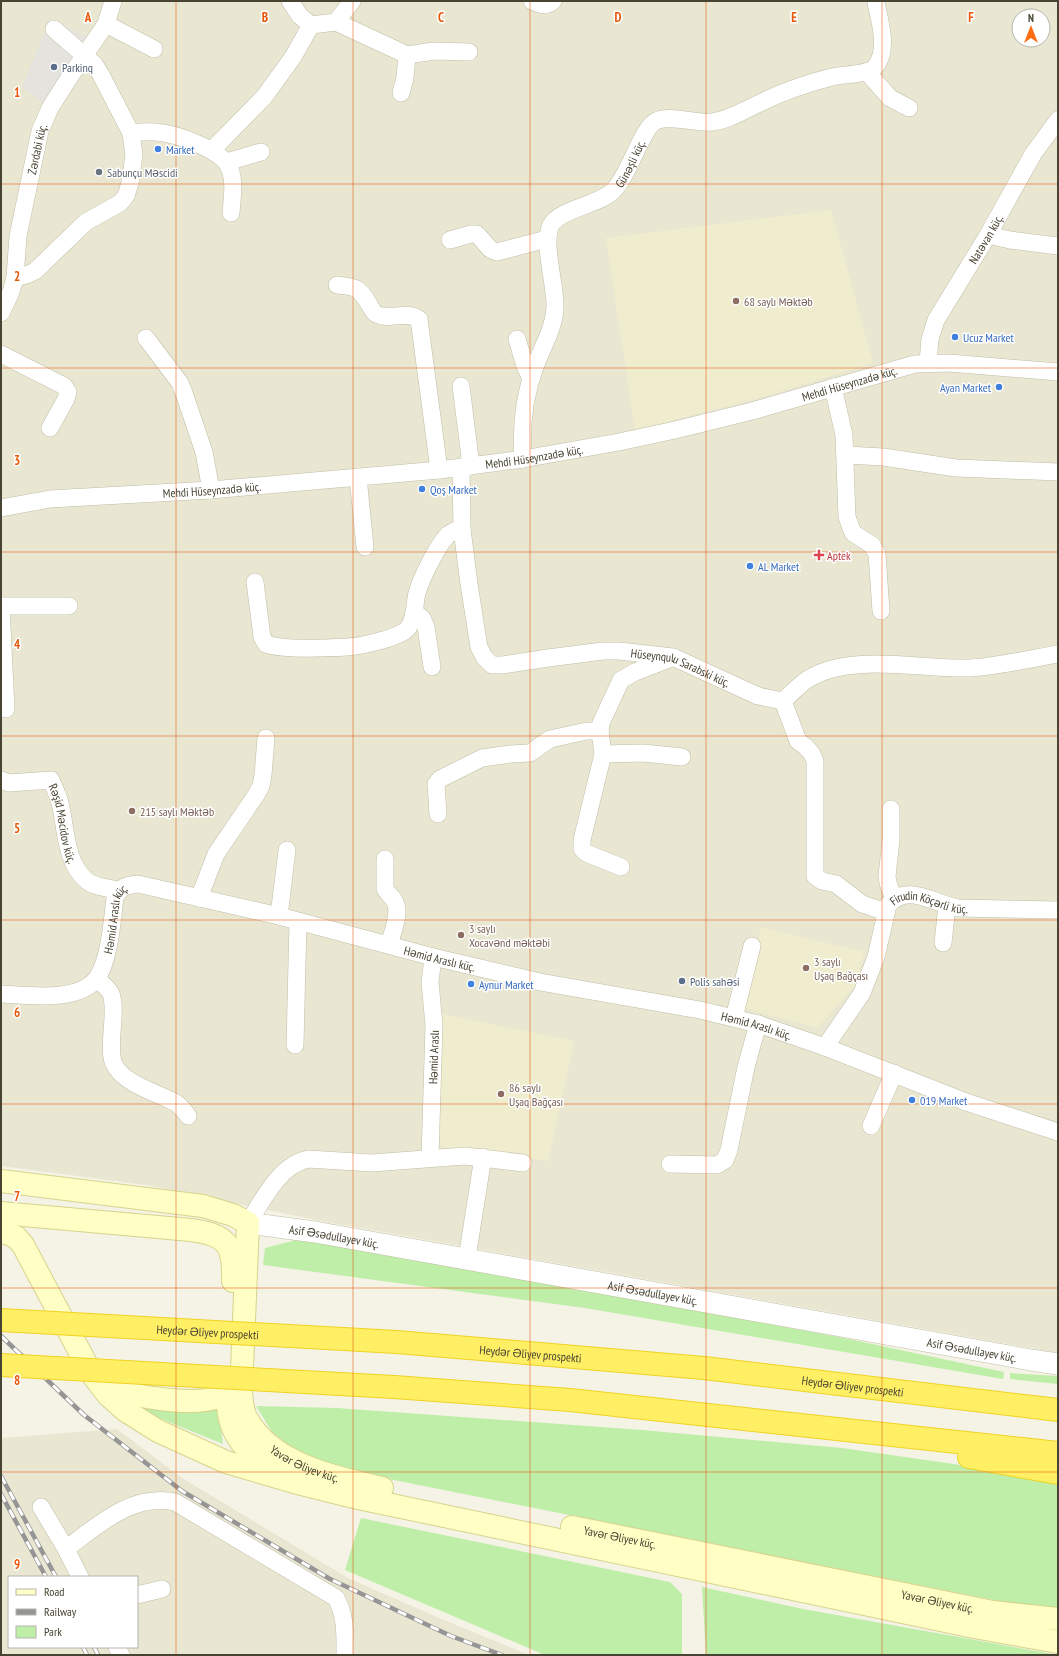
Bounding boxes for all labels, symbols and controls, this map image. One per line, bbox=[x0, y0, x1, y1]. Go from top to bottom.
north arrow bbox=[1011, 8, 1051, 48]
text: A bbox=[84, 9, 92, 26]
text: B bbox=[262, 9, 268, 26]
text: C bbox=[438, 9, 444, 26]
text: D bbox=[615, 9, 622, 26]
text: E bbox=[791, 9, 797, 26]
text: F bbox=[968, 9, 974, 26]
text: N bbox=[1028, 11, 1034, 25]
place label: Parkinq bbox=[62, 60, 93, 75]
marker: Parkinq bbox=[49, 62, 59, 72]
text: 1 bbox=[14, 84, 20, 101]
street label: Zərdabi küç. bbox=[24, 121, 50, 176]
street label: Günəşli küç. bbox=[611, 137, 648, 190]
place label: Market bbox=[166, 142, 195, 157]
marker: Market bbox=[153, 144, 163, 154]
place label: Sabunçu Məscidi bbox=[107, 165, 178, 180]
marker: Sabunçu Məscidi bbox=[94, 167, 104, 177]
street label: Natəvan küç. bbox=[965, 211, 1006, 266]
text: 2 bbox=[14, 268, 20, 285]
place label: 68 saylı Məktəb bbox=[744, 294, 813, 309]
marker: 68 saylı Məktəb bbox=[731, 296, 741, 306]
place label: Ucuz Market bbox=[963, 330, 1015, 345]
marker: Ucuz Market bbox=[950, 332, 960, 342]
street label: Mehdi Hüseynzadə küç. bbox=[800, 362, 899, 404]
place label: Ayan Market bbox=[940, 380, 992, 395]
marker: Ayan Market bbox=[994, 382, 1004, 392]
street label: Mehdi Hüseynzadə küç. bbox=[484, 441, 584, 471]
text: 3 bbox=[14, 452, 20, 469]
street label: Mehdi Hüseynzadə küç. bbox=[162, 478, 262, 500]
place label: Qoş Market bbox=[430, 482, 478, 497]
marker: Qoş Market bbox=[417, 484, 427, 494]
place label: Aptek bbox=[827, 548, 851, 563]
marker: Aptek bbox=[814, 550, 824, 560]
place label: AL Market bbox=[758, 559, 800, 574]
marker: AL Market bbox=[745, 561, 755, 571]
text: 4 bbox=[14, 636, 21, 653]
street label: Hüseynqulu Sarabski küç. bbox=[630, 645, 733, 690]
street label: Rəşid Məcidov küç. bbox=[46, 781, 80, 866]
place label: 215 saylı Məktəb bbox=[140, 804, 214, 819]
marker: 215 saylı Məktəb bbox=[127, 806, 137, 816]
text: 5 bbox=[14, 820, 20, 837]
street label: Həmid Araslı küç. bbox=[99, 879, 129, 955]
street label: Firudin Köçərli küç. bbox=[886, 887, 968, 916]
place label: 3 saylı Xocavənd məktəbi bbox=[469, 921, 550, 950]
marker: 3 saylı Xocavənd məktəbi bbox=[456, 930, 466, 940]
street label: Həmid Araslı küç. bbox=[402, 942, 477, 974]
place label: 3 saylı Uşaq Bağçası bbox=[814, 954, 868, 983]
marker: 3 saylı Uşaq Bağçası bbox=[801, 963, 811, 973]
place label: Polis sahəsi bbox=[690, 974, 740, 989]
marker: Polis sahəsi bbox=[677, 976, 687, 986]
place label: Aynur Market bbox=[479, 977, 534, 992]
marker: Aynur Market bbox=[466, 979, 476, 989]
text: 6 bbox=[14, 1004, 20, 1021]
street label: Həmid Araslı küç. bbox=[720, 1008, 794, 1043]
street label: Həmid Araslı bbox=[425, 1030, 441, 1084]
place label: 86 saylı Uşaq Bağçası bbox=[509, 1080, 563, 1109]
marker: 86 saylı Uşaq Bağçası bbox=[496, 1089, 506, 1099]
place label: 019 Market bbox=[920, 1093, 968, 1108]
marker: 019 Market bbox=[907, 1095, 917, 1105]
text: 7 bbox=[14, 1188, 20, 1205]
street label: Asif Əsədullayev küç. bbox=[288, 1221, 380, 1251]
street label: Asif Əsədullayev küç. bbox=[607, 1277, 699, 1308]
street label: Heydər Əliyev prospekti bbox=[156, 1321, 259, 1342]
street label: Asif Əsədullayev küç. bbox=[926, 1334, 1018, 1365]
street label: Heydər Əliyev prospekti bbox=[479, 1342, 582, 1365]
text: 8 bbox=[14, 1372, 20, 1389]
street label: Heydər Əliyev prospekti bbox=[801, 1372, 905, 1399]
street label: Yavər Əliyev küç. bbox=[267, 1441, 341, 1485]
street label: Yavər Əliyev küç. bbox=[582, 1522, 658, 1551]
text: 9 bbox=[14, 1556, 20, 1573]
legend bbox=[8, 1576, 138, 1648]
text: Road bbox=[44, 1584, 64, 1599]
street label: Yavər Əliyev küç. bbox=[900, 1586, 975, 1615]
text: Railway bbox=[44, 1604, 77, 1619]
text: Park bbox=[44, 1624, 62, 1639]

